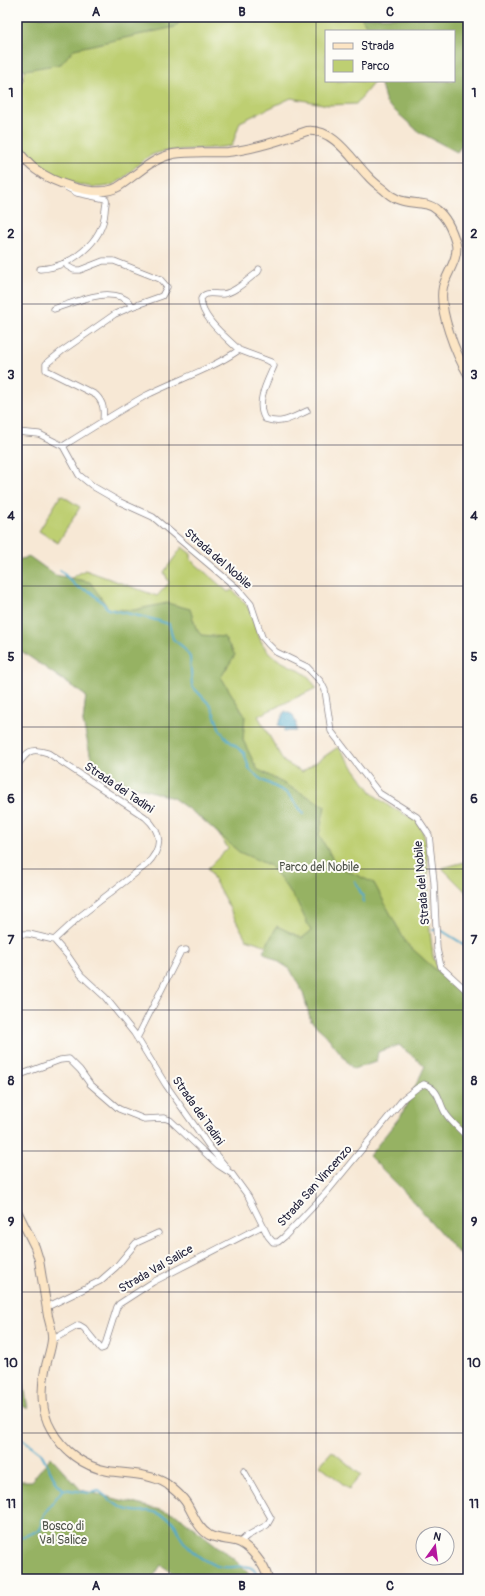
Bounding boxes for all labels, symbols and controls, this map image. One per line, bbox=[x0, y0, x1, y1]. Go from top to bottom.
text: A bbox=[92, 4, 101, 20]
text: B bbox=[238, 4, 246, 20]
text: C bbox=[386, 4, 394, 20]
legend bbox=[325, 30, 455, 82]
text: Strada bbox=[361, 39, 395, 54]
text: Parco bbox=[361, 59, 390, 74]
text: 1 bbox=[8, 85, 14, 101]
text: 1 bbox=[471, 85, 477, 101]
text: 2 bbox=[7, 226, 15, 242]
text: 2 bbox=[470, 226, 478, 242]
text: 3 bbox=[7, 367, 15, 383]
text: 3 bbox=[470, 367, 478, 383]
text: 4 bbox=[7, 508, 15, 524]
text: 4 bbox=[470, 508, 478, 524]
street label: Strada del Nobile bbox=[181, 526, 255, 592]
text: 5 bbox=[7, 649, 15, 665]
text: 5 bbox=[470, 649, 478, 665]
street label: Strada dei Tadini bbox=[81, 759, 157, 817]
text: 6 bbox=[7, 791, 15, 807]
text: 6 bbox=[470, 791, 478, 807]
street label: Strada del Nobile bbox=[411, 840, 433, 926]
park label: Parco del Nobile bbox=[279, 860, 359, 875]
text: 7 bbox=[8, 932, 15, 948]
text: 7 bbox=[471, 932, 478, 948]
text: 8 bbox=[8, 1073, 15, 1089]
text: 8 bbox=[471, 1073, 478, 1089]
street label: Strada dei Tadini bbox=[169, 1074, 227, 1148]
street label: Strada San Vincenzo bbox=[274, 1142, 356, 1230]
text: 9 bbox=[8, 1214, 15, 1230]
text: 9 bbox=[471, 1214, 478, 1230]
street label: Strada Val Salice bbox=[116, 1242, 196, 1296]
text: 10 bbox=[4, 1355, 18, 1371]
text: 10 bbox=[467, 1355, 481, 1371]
text: 11 bbox=[6, 1496, 16, 1512]
text: 11 bbox=[469, 1496, 479, 1512]
park label: Bosco di Val Salice bbox=[39, 1519, 87, 1548]
north arrow bbox=[415, 1526, 455, 1566]
text: N bbox=[432, 1530, 443, 1544]
text: A bbox=[92, 1578, 101, 1594]
text: B bbox=[238, 1578, 246, 1594]
text: C bbox=[386, 1578, 394, 1594]

